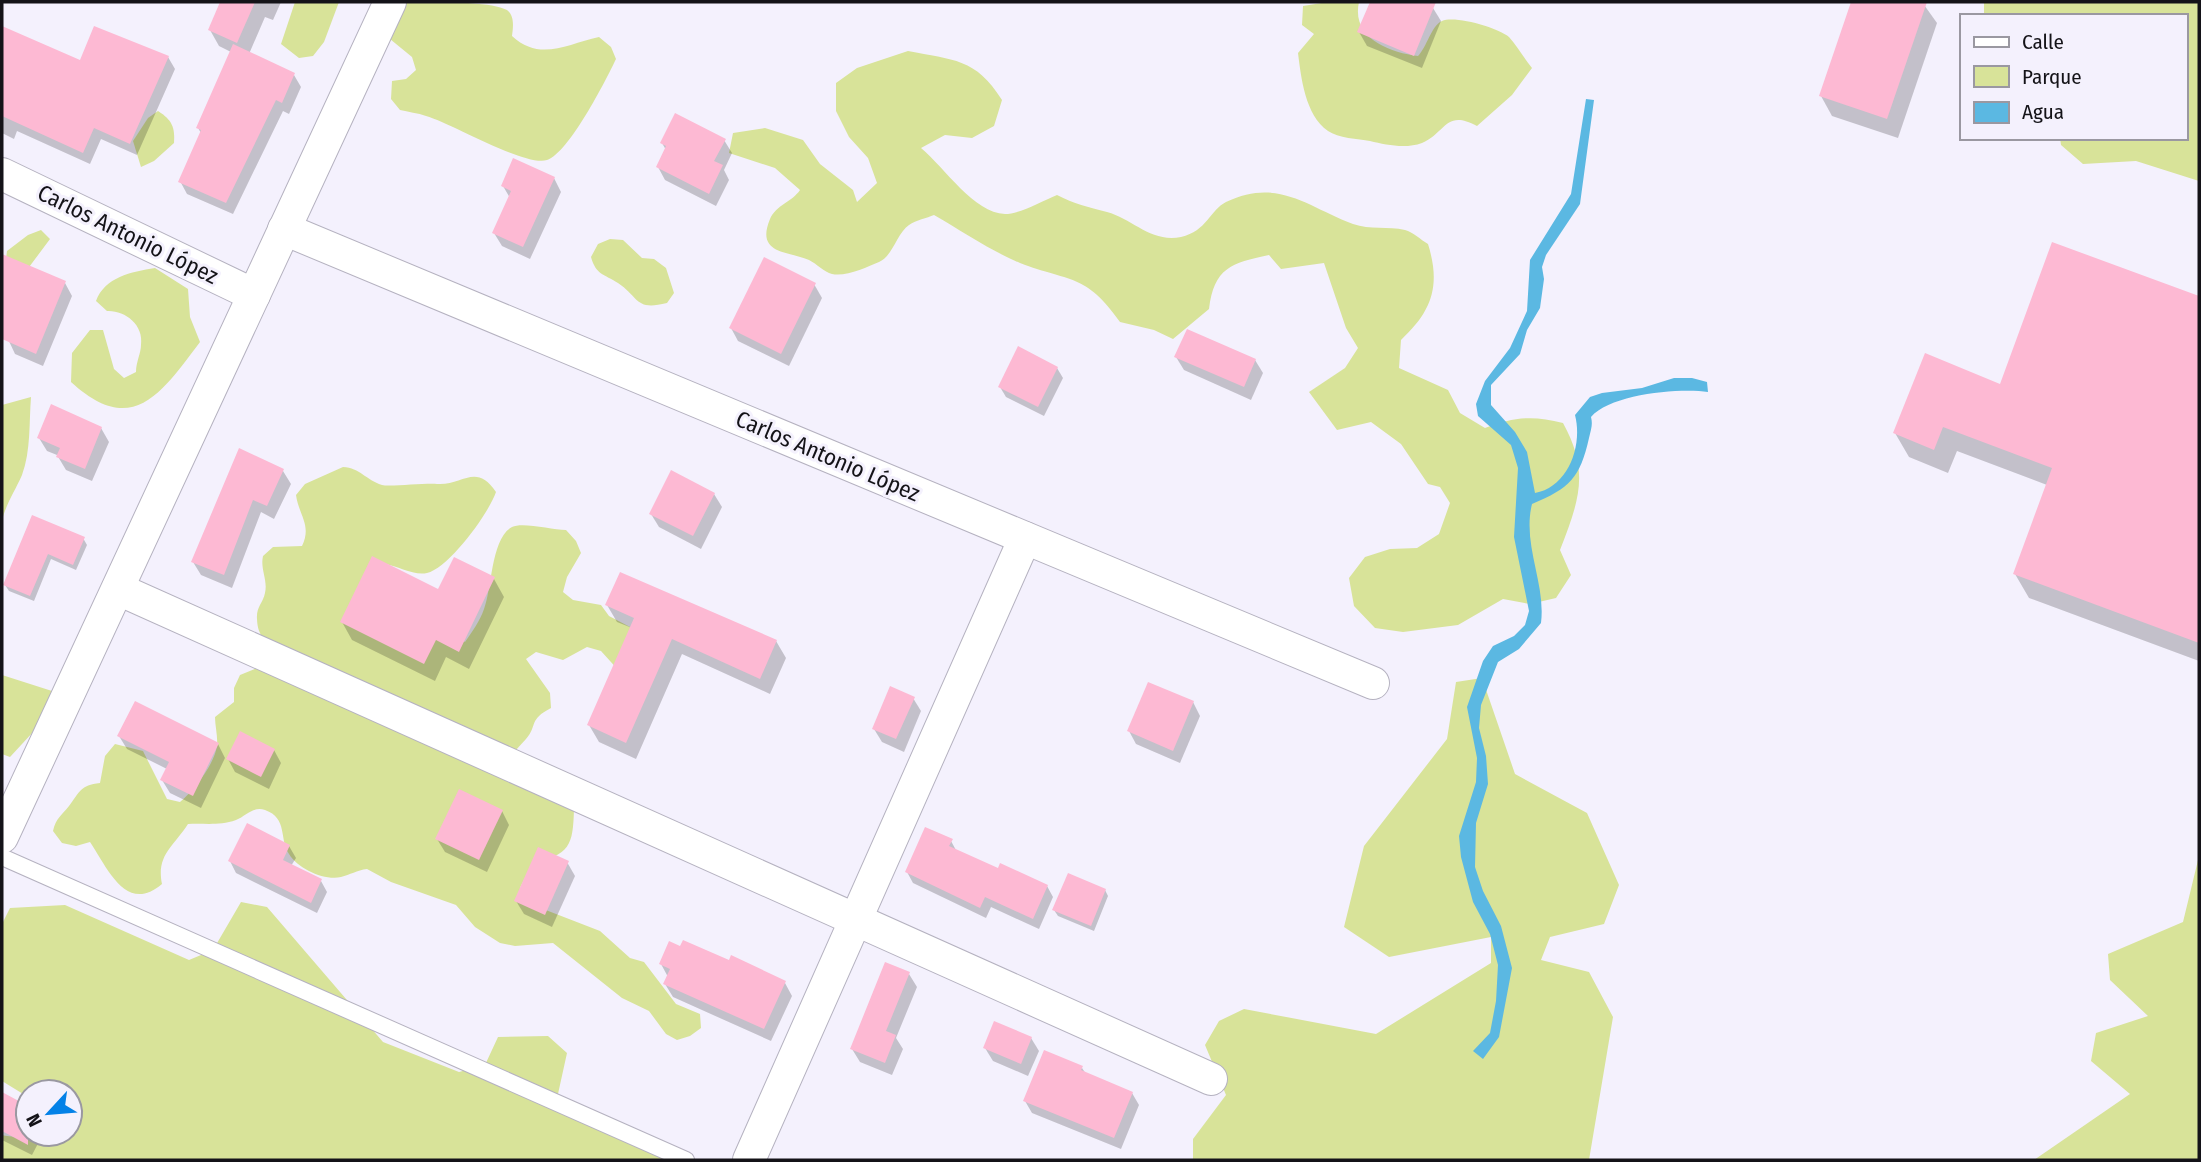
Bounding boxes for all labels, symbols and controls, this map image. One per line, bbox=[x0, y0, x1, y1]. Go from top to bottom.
legend bbox=[1960, 14, 2187, 140]
text: Calle bbox=[2022, 29, 2064, 55]
text: Parque bbox=[2022, 64, 2082, 90]
text: Agua bbox=[2022, 99, 2064, 125]
street label: Carlos Antonio López bbox=[33, 178, 223, 290]
street label: Carlos Antonio López bbox=[732, 405, 924, 507]
north arrow bbox=[14, 1078, 84, 1148]
text: N bbox=[21, 1110, 47, 1130]

